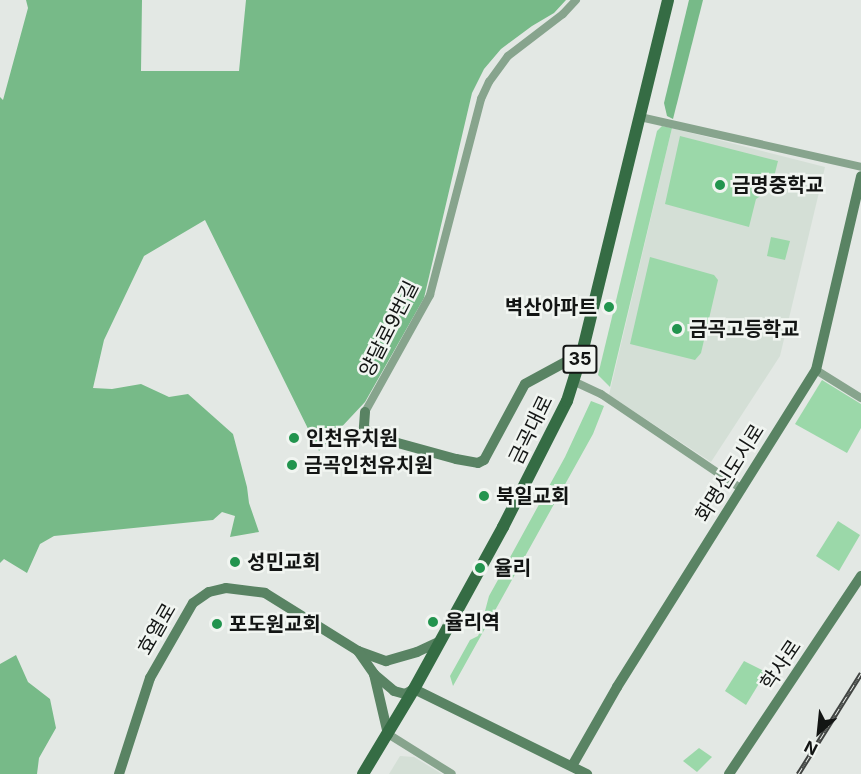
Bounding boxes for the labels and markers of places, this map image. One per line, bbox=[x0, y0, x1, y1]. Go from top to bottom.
place label: 금명중학교 bbox=[732, 173, 824, 197]
marker: 금명중학교 bbox=[713, 178, 727, 192]
place label: 벽산아파트 bbox=[505, 295, 597, 319]
marker: 벽산아파트 bbox=[602, 300, 616, 314]
place label: 금곡고등학교 bbox=[689, 317, 799, 341]
marker: 금곡고등학교 bbox=[670, 322, 684, 336]
place label: 인천유치원 bbox=[306, 426, 398, 450]
marker: 인천유치원 bbox=[287, 431, 301, 445]
place label: 금곡인천유치원 bbox=[304, 453, 433, 477]
marker: 금곡인천유치원 bbox=[285, 458, 299, 472]
place label: 북일교회 bbox=[496, 484, 570, 508]
marker: 북일교회 bbox=[477, 489, 491, 503]
place label: 성민교회 bbox=[247, 550, 321, 574]
marker: 성민교회 bbox=[228, 555, 242, 569]
place label: 율리 bbox=[494, 556, 531, 580]
marker: 율리 bbox=[471, 559, 489, 577]
place label: 율리역 bbox=[445, 610, 500, 634]
place label: 포도원교회 bbox=[229, 612, 321, 636]
marker: 율리역 bbox=[426, 615, 440, 629]
marker: 포도원교회 bbox=[210, 617, 224, 631]

